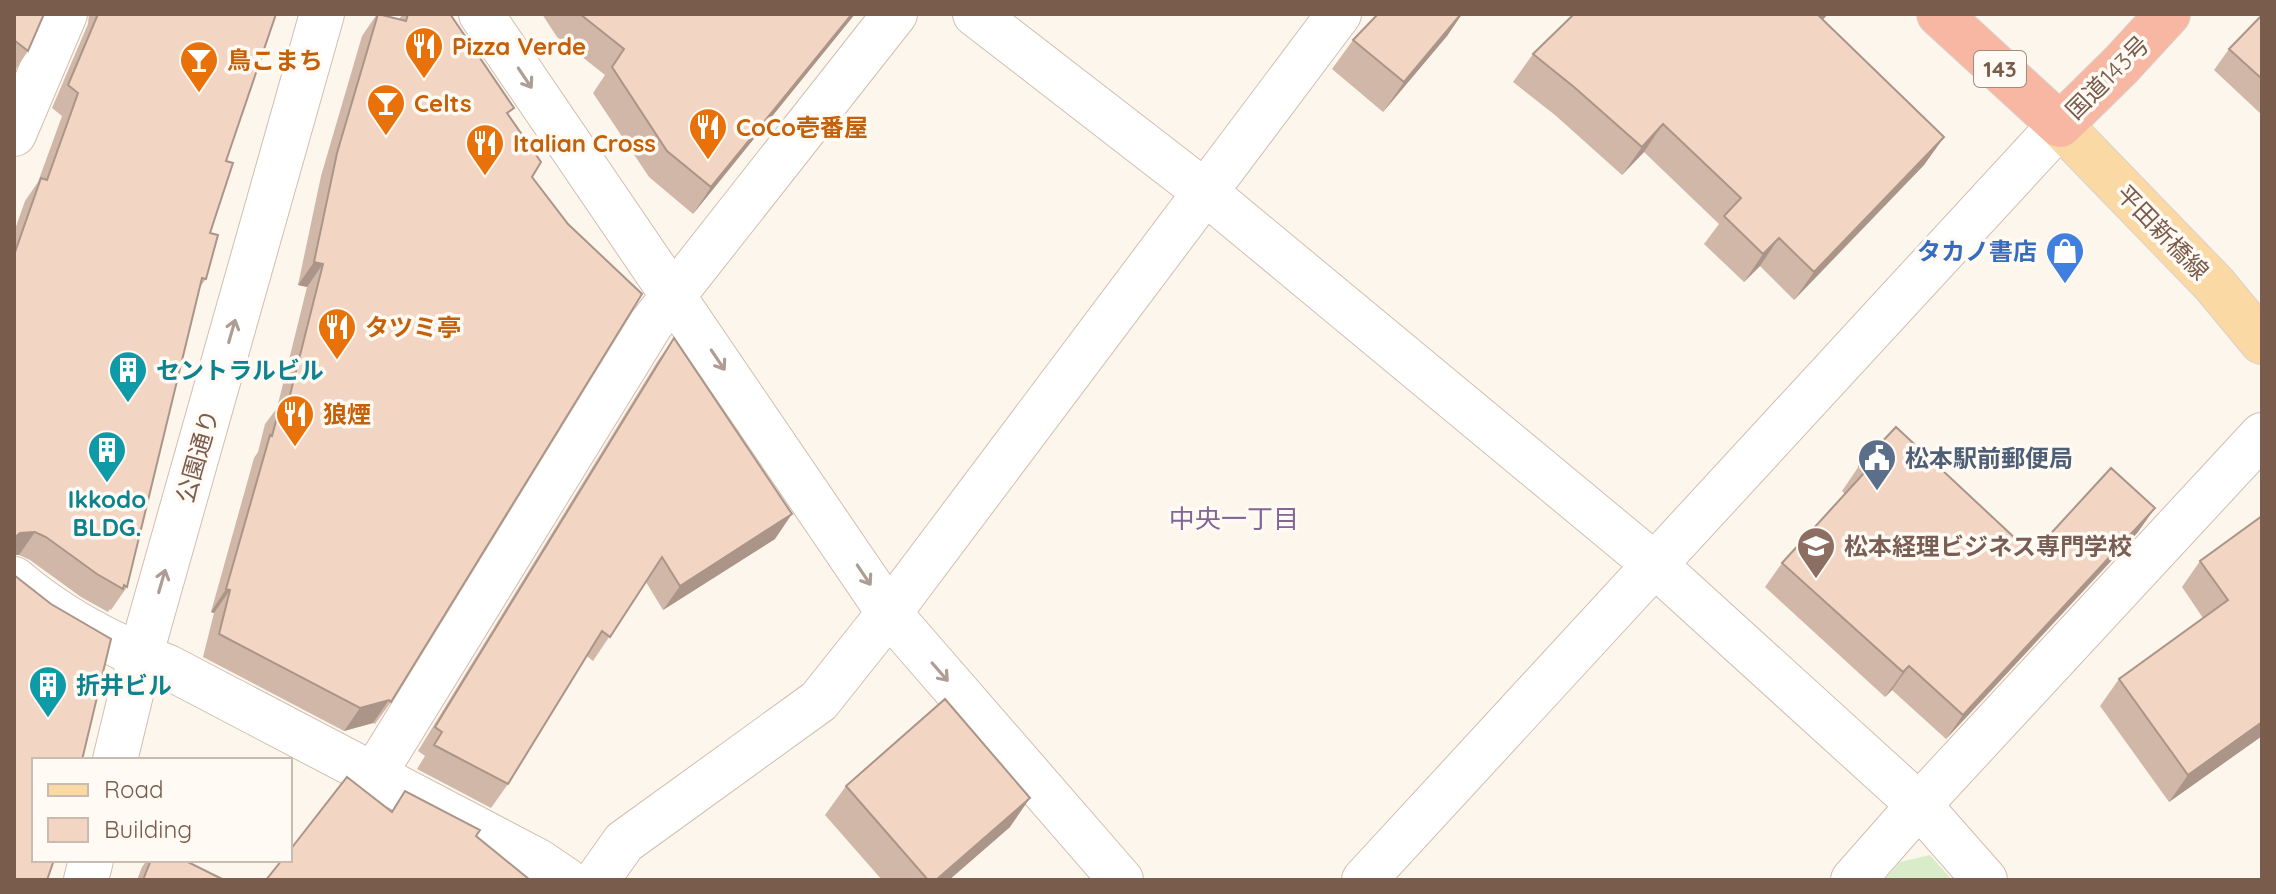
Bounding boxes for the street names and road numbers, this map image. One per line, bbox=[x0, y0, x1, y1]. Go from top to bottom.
street label: 国道143号 bbox=[2059, 29, 2155, 125]
road number: 143 bbox=[1974, 51, 2026, 87]
street label: 平田新橋線 bbox=[2111, 178, 2215, 286]
street label: 公園通り bbox=[169, 406, 225, 506]

